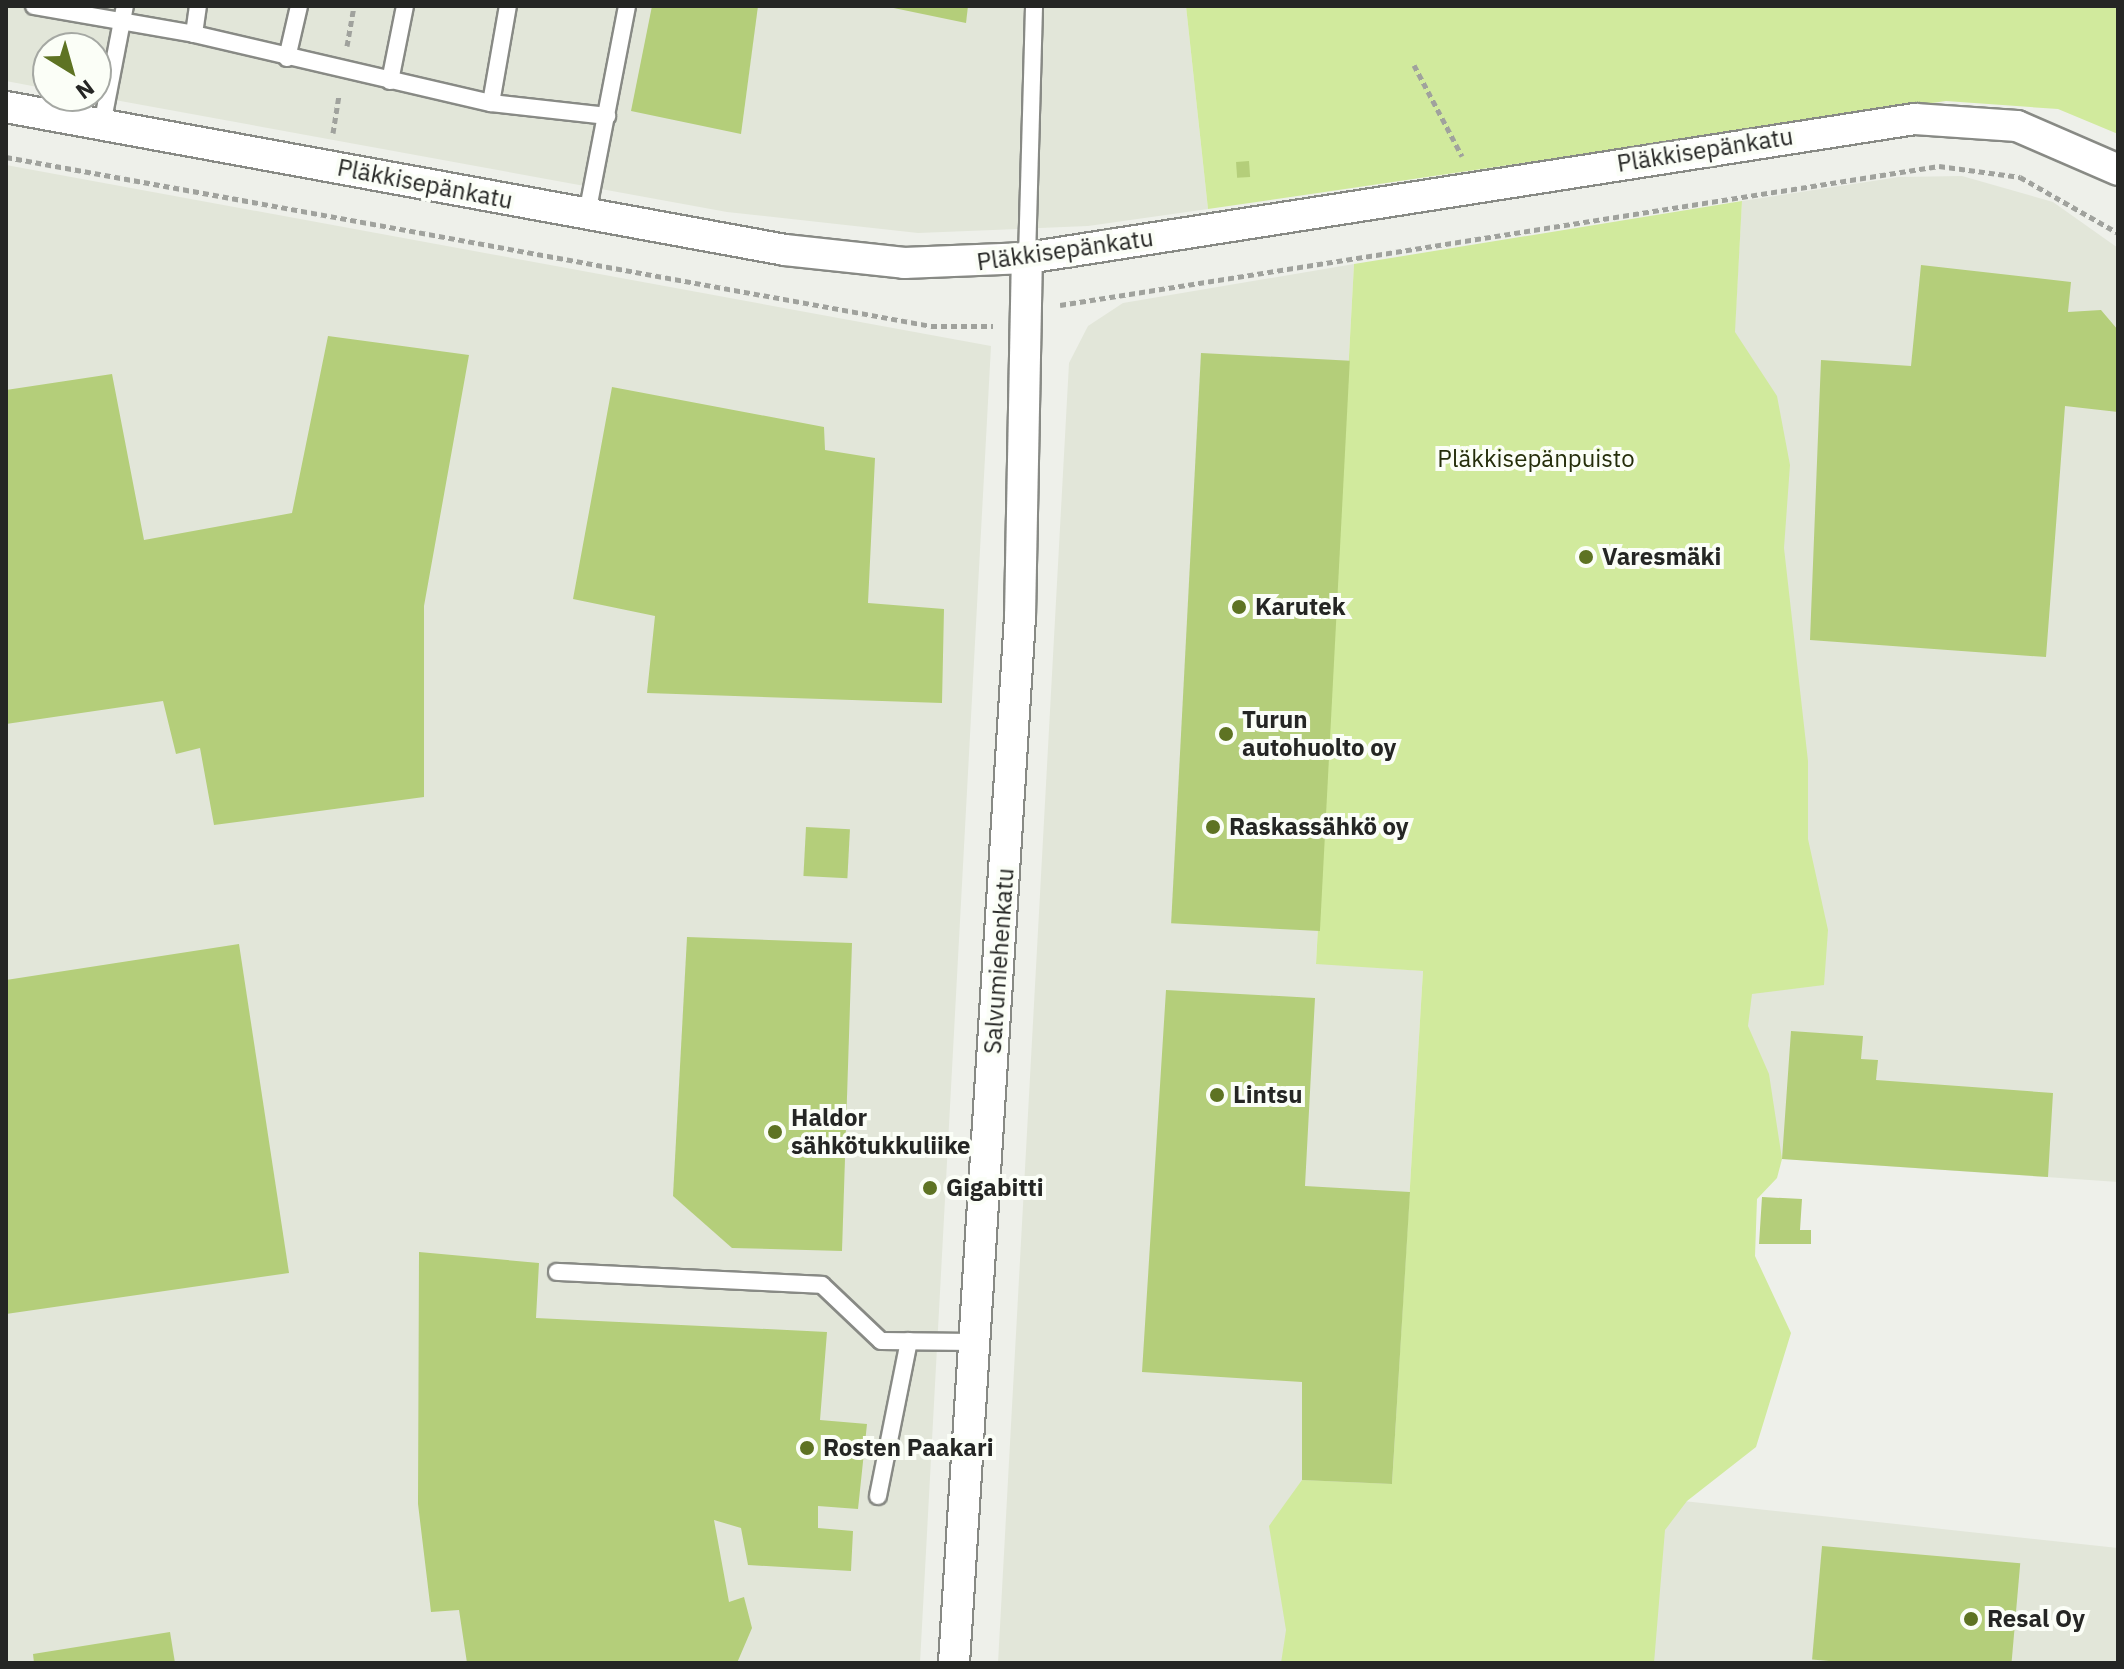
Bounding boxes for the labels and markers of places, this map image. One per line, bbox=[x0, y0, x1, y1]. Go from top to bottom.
place label: Varesmäki bbox=[1602, 543, 1721, 571]
marker: Varesmäki bbox=[1577, 548, 1595, 566]
place label: Karutek bbox=[1255, 593, 1346, 621]
marker: Karutek bbox=[1230, 598, 1248, 616]
place label: Turun autohuolto oy bbox=[1242, 706, 1396, 762]
marker: Turun autohuolto oy bbox=[1217, 725, 1235, 743]
place label: Raskassähkö oy bbox=[1229, 813, 1409, 841]
marker: Raskassähkö oy bbox=[1204, 818, 1222, 836]
place label: Lintsu bbox=[1233, 1081, 1302, 1109]
marker: Lintsu bbox=[1208, 1086, 1226, 1104]
place label: Haldor sähkötukkuliike bbox=[791, 1104, 971, 1160]
marker: Haldor sähkötukkuliike bbox=[766, 1123, 784, 1141]
place label: Gigabitti bbox=[946, 1174, 1044, 1202]
marker: Gigabitti bbox=[921, 1179, 939, 1197]
place label: Rosten Paakari bbox=[823, 1434, 994, 1462]
marker: Rosten Paakari bbox=[798, 1439, 816, 1457]
place label: Resal Oy bbox=[1987, 1605, 2085, 1633]
marker: Resal Oy bbox=[1962, 1610, 1980, 1628]

